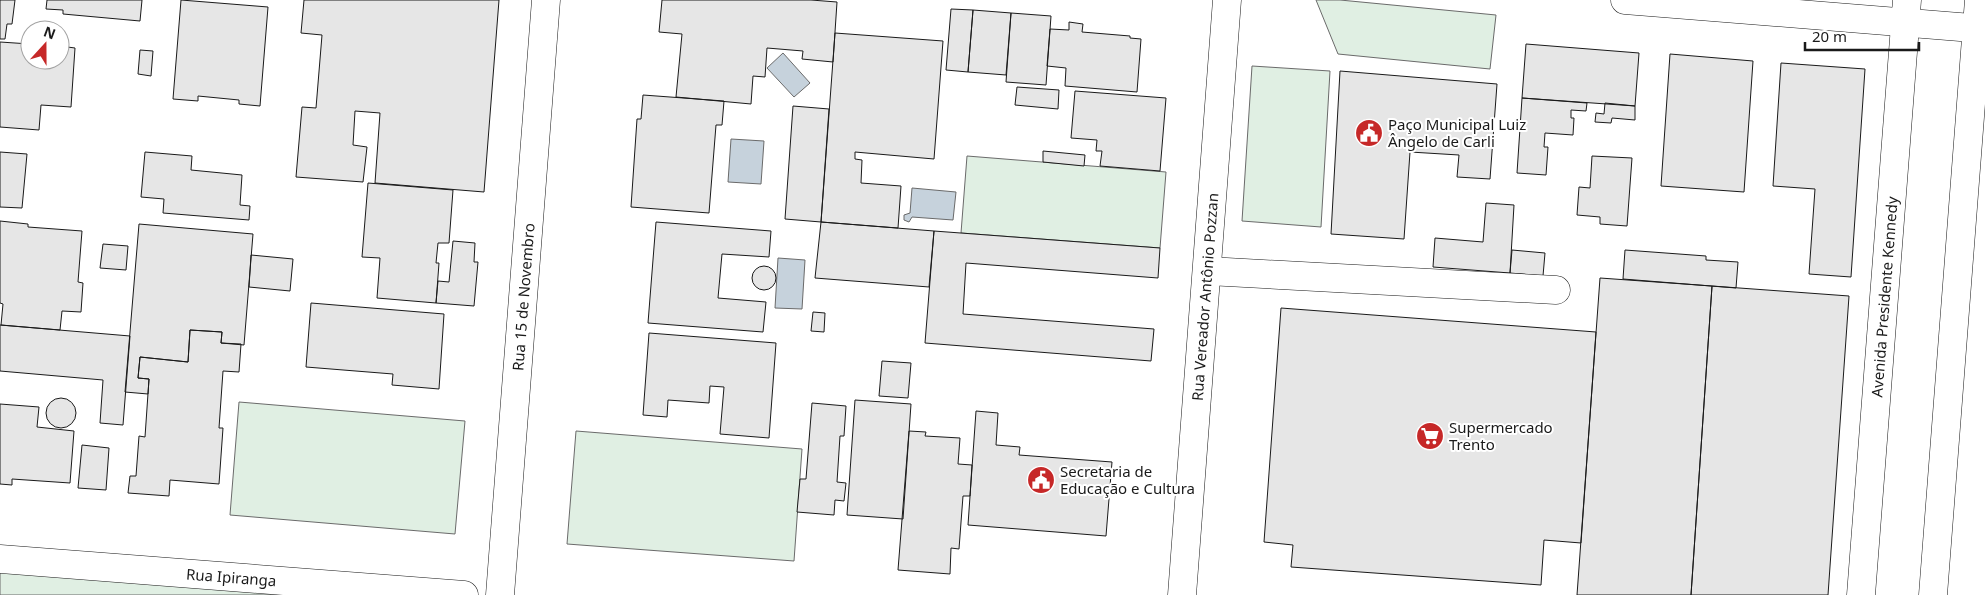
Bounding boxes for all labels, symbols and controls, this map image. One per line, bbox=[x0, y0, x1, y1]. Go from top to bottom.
north arrow bbox=[20, 20, 70, 70]
scale bar bbox=[1805, 20, 1919, 52]
text: N bbox=[41, 21, 59, 43]
text: 20 m bbox=[1812, 26, 1847, 46]
place label: Paço Municipal Luiz Ângelo de Carli bbox=[1388, 114, 1526, 151]
public building icon: Paço Municipal Luiz Ângelo de Carli bbox=[1354, 118, 1384, 148]
street label: Rua Vereador Antônio Pozzan bbox=[1187, 192, 1222, 402]
street label: Avenida Presidente Kennedy bbox=[1866, 195, 1902, 398]
street label: Rua 15 de Novembro bbox=[507, 222, 539, 372]
place label: Supermercado Trento bbox=[1449, 417, 1553, 454]
supermarket icon: Supermercado Trento bbox=[1415, 421, 1445, 451]
place label: Secretaria de Educação e Cultura bbox=[1060, 461, 1195, 498]
public building icon: Secretaria de Educação e Cultura bbox=[1026, 465, 1056, 495]
street label: Rua Ipiranga bbox=[185, 563, 277, 590]

